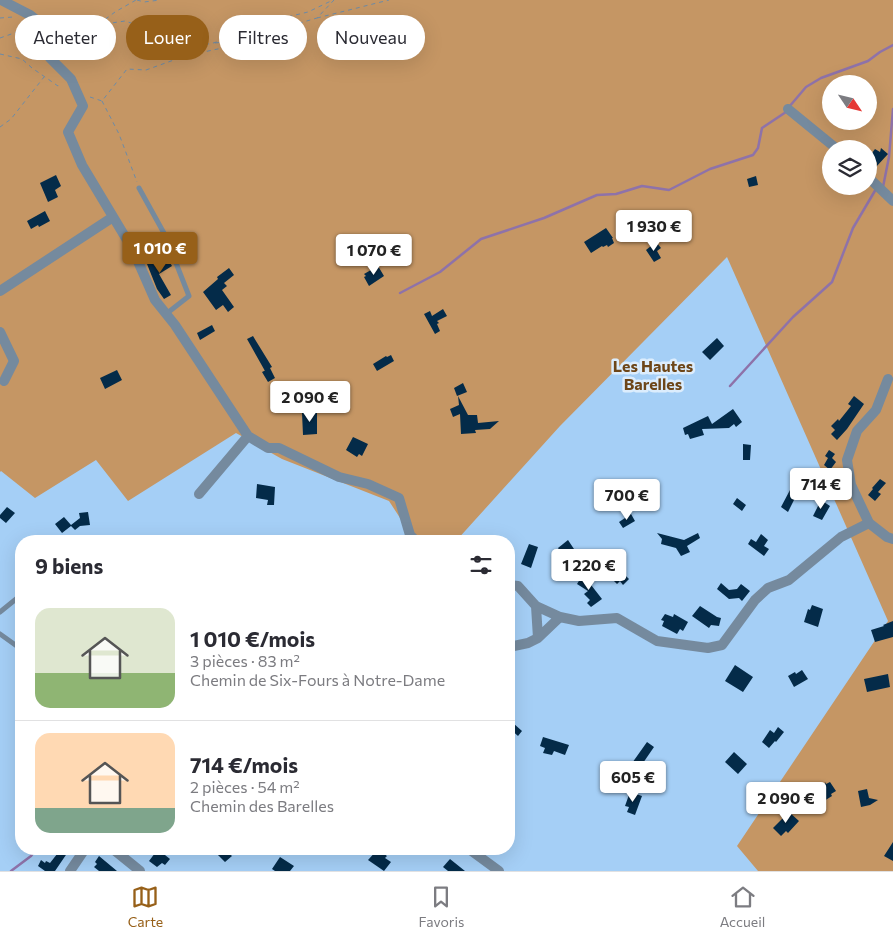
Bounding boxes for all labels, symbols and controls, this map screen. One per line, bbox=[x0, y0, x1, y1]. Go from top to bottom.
chip: Acheter bbox=[15, 15, 116, 60]
chip: Louer bbox=[126, 15, 209, 60]
chip: Filtres bbox=[219, 15, 307, 60]
chip: Nouveau bbox=[317, 15, 425, 60]
north arrow bbox=[822, 75, 878, 130]
map controls bbox=[822, 75, 877, 195]
button: layers bbox=[822, 140, 877, 195]
pin: 1 930 € bbox=[608, 210, 700, 252]
text: 1 930 € bbox=[627, 216, 681, 235]
pin: 1 010 € bbox=[114, 232, 206, 274]
pin: 1 070 € bbox=[328, 234, 420, 276]
text: 1 010 € bbox=[133, 238, 187, 257]
text: 1 070 € bbox=[347, 240, 401, 259]
district label: Les Hautes Barelles bbox=[613, 356, 693, 393]
pin: 2 090 € bbox=[264, 380, 356, 423]
text: 2 090 € bbox=[281, 387, 339, 406]
pin: 714 € bbox=[786, 468, 856, 510]
text: 714 € bbox=[801, 474, 841, 493]
pin: 700 € bbox=[592, 478, 662, 521]
text: 700 € bbox=[605, 485, 649, 504]
pin: 1 220 € bbox=[543, 548, 635, 591]
icon: filters bbox=[467, 551, 495, 579]
text: 9 biens bbox=[35, 553, 103, 578]
text: 1 220 € bbox=[562, 555, 616, 574]
text: 1 010 €/mois bbox=[190, 626, 315, 651]
icon: home bbox=[75, 628, 135, 688]
text: 3 pièces · 83 m² bbox=[190, 651, 300, 670]
text: Chemin de Six-Fours à Notre-Dame bbox=[190, 670, 445, 689]
text: 714 €/mois bbox=[190, 752, 298, 777]
icon: home bbox=[75, 753, 135, 813]
pin: 605 € bbox=[598, 760, 668, 803]
text: 605 € bbox=[611, 767, 655, 786]
text: 2 pièces · 54 m² bbox=[190, 777, 300, 796]
pin: 2 090 € bbox=[740, 782, 832, 824]
text: 2 090 € bbox=[757, 788, 815, 807]
text: Chemin des Barelles bbox=[190, 796, 334, 815]
tab: Carte bbox=[128, 883, 163, 930]
tab: Favoris bbox=[419, 883, 464, 930]
tab: Accueil bbox=[720, 883, 765, 930]

